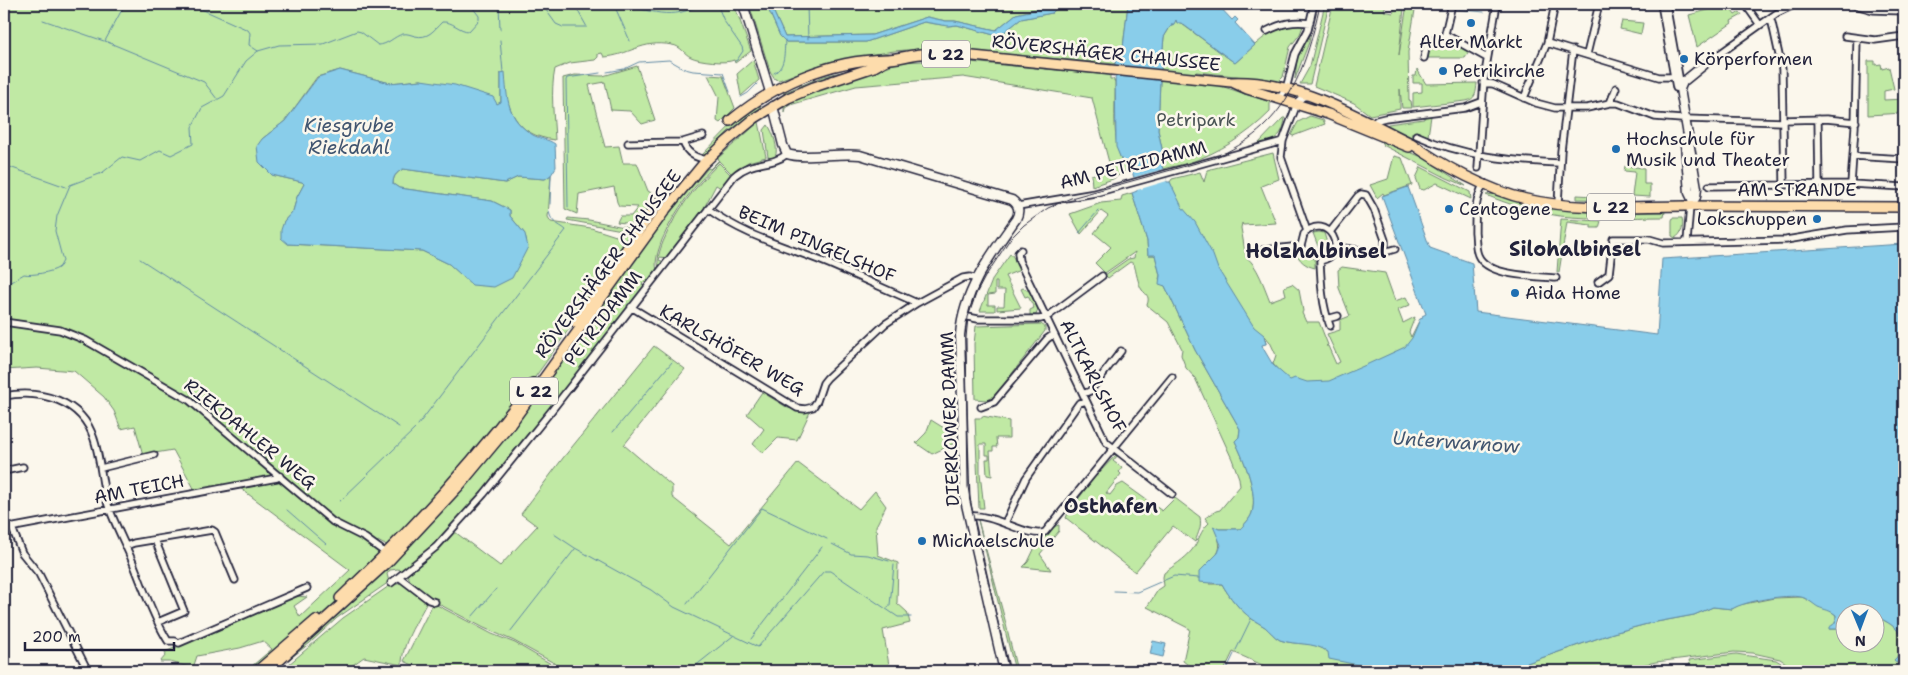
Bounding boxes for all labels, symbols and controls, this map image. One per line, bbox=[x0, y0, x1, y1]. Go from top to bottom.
marker: Alter Markt bbox=[1465, 17, 1477, 29]
street label: RÖVERSHÄGER CHAUSSEE bbox=[991, 29, 1221, 77]
place label: Alter Markt bbox=[1419, 30, 1523, 54]
road number: L 22 bbox=[922, 41, 970, 68]
place label: Körperformen bbox=[1694, 47, 1813, 71]
marker: Körperformen bbox=[1678, 53, 1690, 65]
place label: Petrikirche bbox=[1453, 59, 1545, 83]
marker: Petrikirche bbox=[1437, 65, 1449, 77]
park label: Petripark bbox=[1156, 108, 1236, 132]
water label: Kiesgrube Riekdahl bbox=[304, 113, 394, 160]
place label: Hochschule für Musik und Theater bbox=[1626, 127, 1790, 172]
street label: AM PETRIDAMM bbox=[1057, 135, 1209, 195]
marker: Hochschule für Musik und Theater bbox=[1610, 143, 1622, 155]
street label: RÖVERSHÄGER CHAUSSEE bbox=[529, 165, 687, 363]
street label: AM STRANDE bbox=[1737, 178, 1857, 202]
road number: L 22 bbox=[1587, 193, 1635, 220]
place label: Centogene bbox=[1459, 197, 1551, 221]
street label: BEIM PINGELSHOF bbox=[735, 200, 899, 288]
marker: Centogene bbox=[1443, 203, 1455, 215]
place label: Lokschuppen bbox=[1697, 207, 1807, 231]
marker: Lokschuppen bbox=[1811, 213, 1823, 225]
district label: Silohalbinsel bbox=[1509, 236, 1641, 262]
district label: Holzhalbinsel bbox=[1245, 238, 1387, 264]
street label: PETRIDAMM bbox=[558, 266, 648, 370]
place label: Aida Home bbox=[1525, 281, 1621, 305]
marker: Aida Home bbox=[1509, 287, 1521, 299]
street label: KARLSHÖFER WEG bbox=[655, 299, 809, 401]
street label: ALTKARLSHOF bbox=[1054, 315, 1132, 437]
street label: DIERKOWER DAMM bbox=[935, 331, 965, 507]
street label: RIEKDAHLER WEG bbox=[179, 373, 321, 495]
road number: L 22 bbox=[510, 378, 558, 404]
water label: Unterwarnow bbox=[1392, 425, 1521, 459]
street label: AM TEICH bbox=[92, 468, 186, 510]
district label: Osthafen bbox=[1064, 493, 1158, 519]
place label: Michaelschule bbox=[932, 529, 1055, 553]
marker: Michaelschule bbox=[916, 535, 928, 547]
north arrow bbox=[1836, 602, 1886, 652]
scale bar bbox=[25, 620, 174, 652]
text: 200 m bbox=[32, 627, 81, 647]
text: N bbox=[1855, 632, 1866, 650]

